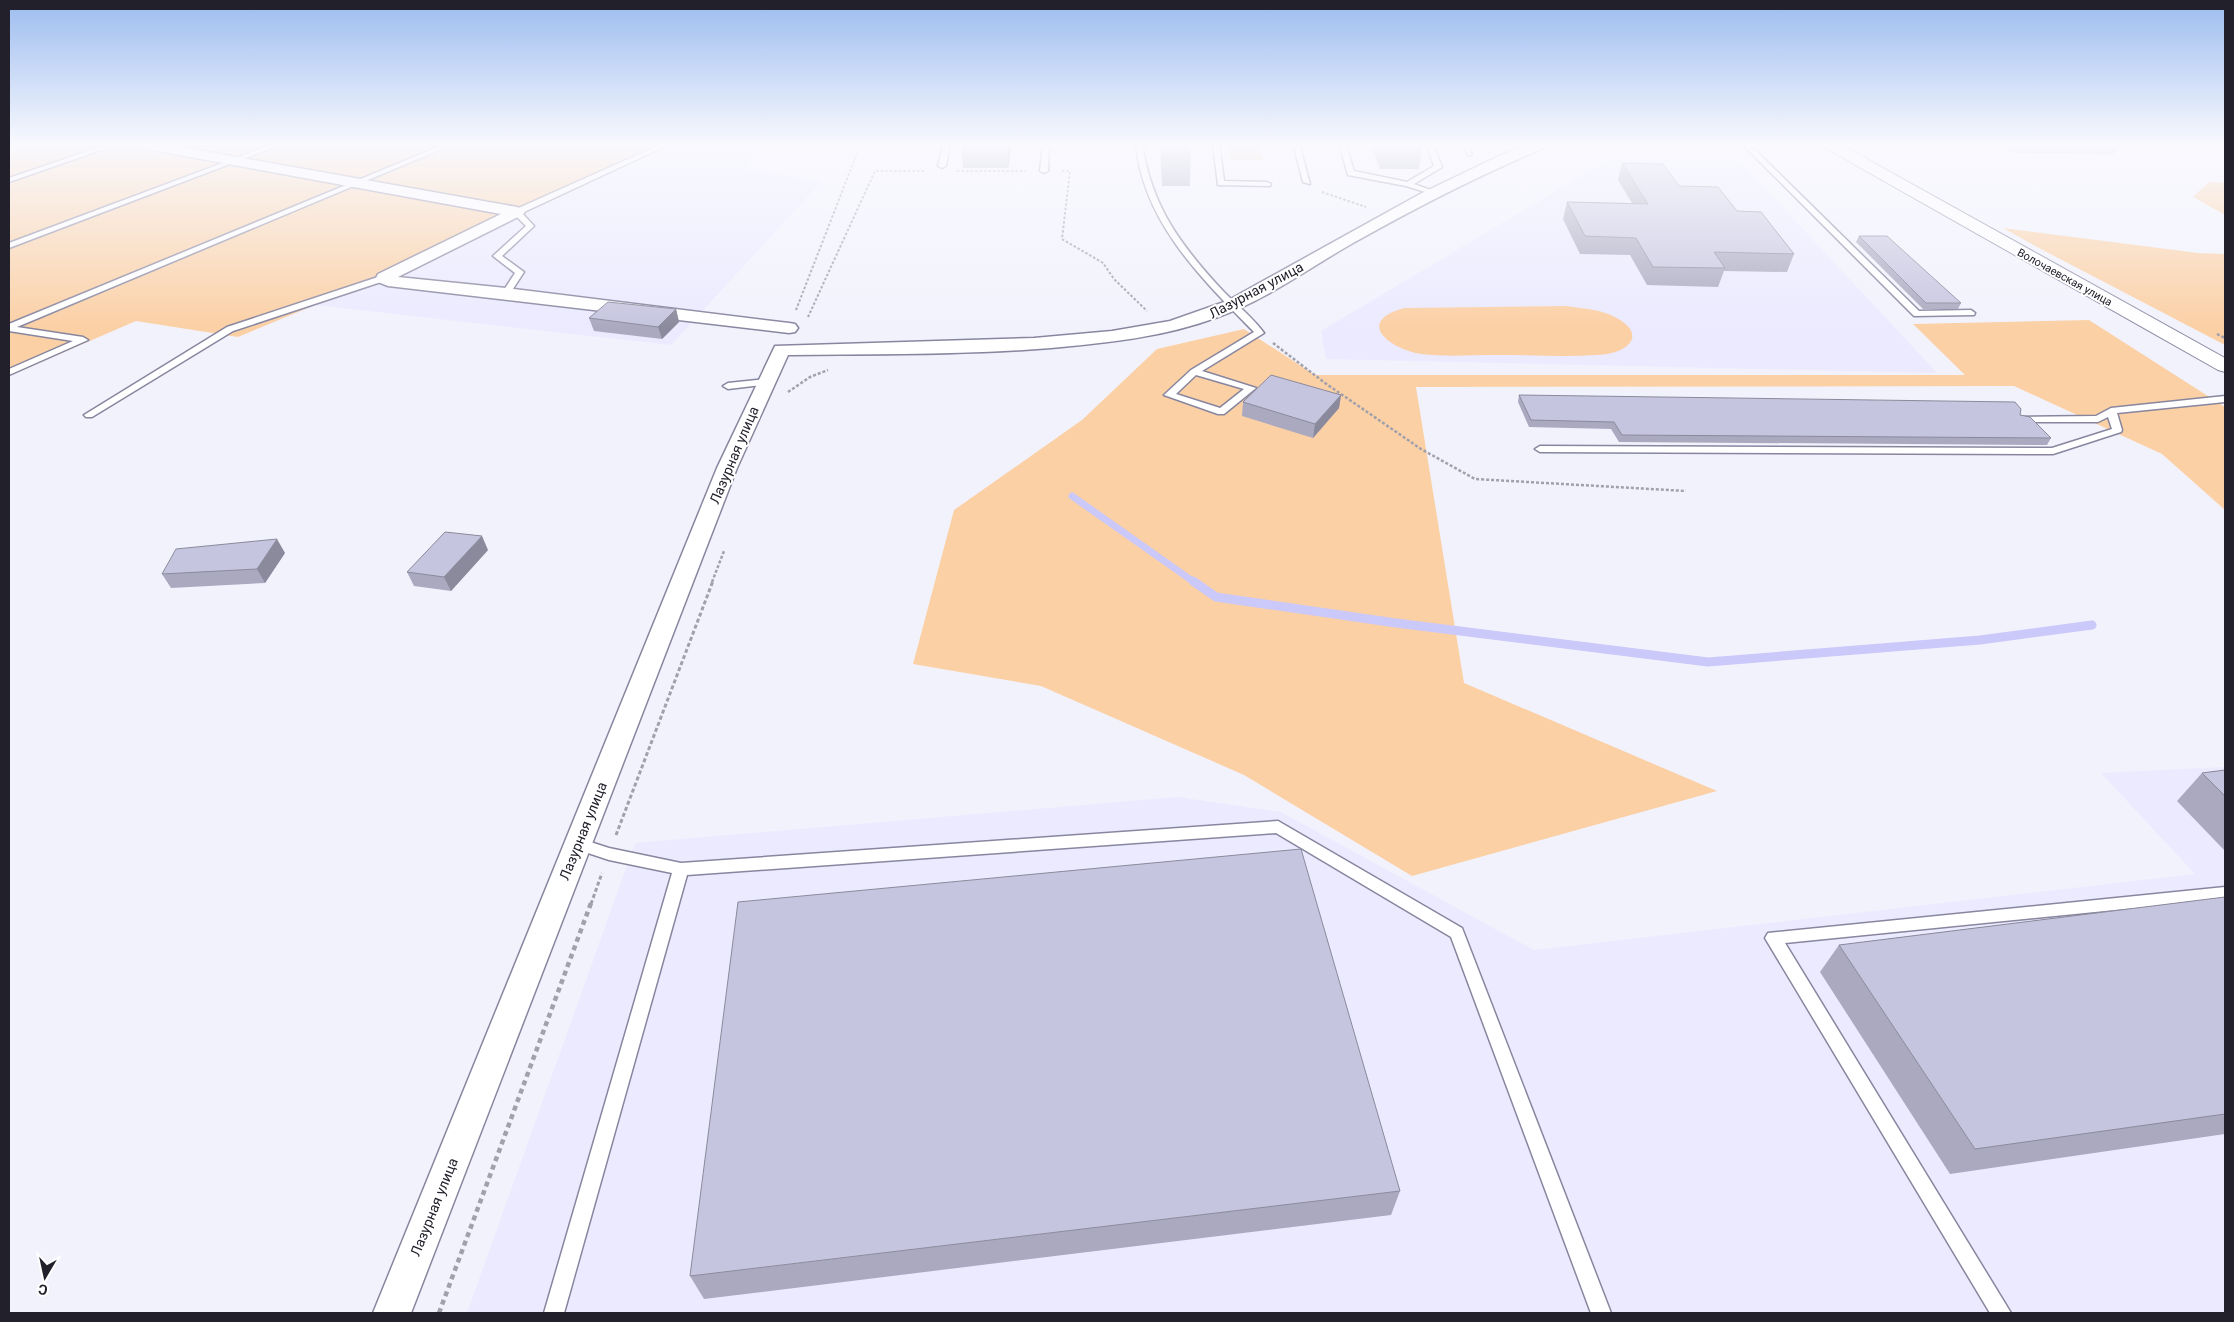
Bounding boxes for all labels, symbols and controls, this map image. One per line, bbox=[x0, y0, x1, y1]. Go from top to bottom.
street label: Волочаевская улица bbox=[2015, 246, 2114, 309]
street label: Лазурная улица bbox=[1206, 258, 1306, 322]
street label: Лазурная улица bbox=[706, 404, 762, 506]
street label: Лазурная улица bbox=[556, 780, 610, 882]
street label: Лазурная улица bbox=[407, 1156, 461, 1258]
north arrow bbox=[20, 1252, 70, 1302]
text: С bbox=[37, 1281, 49, 1298]

